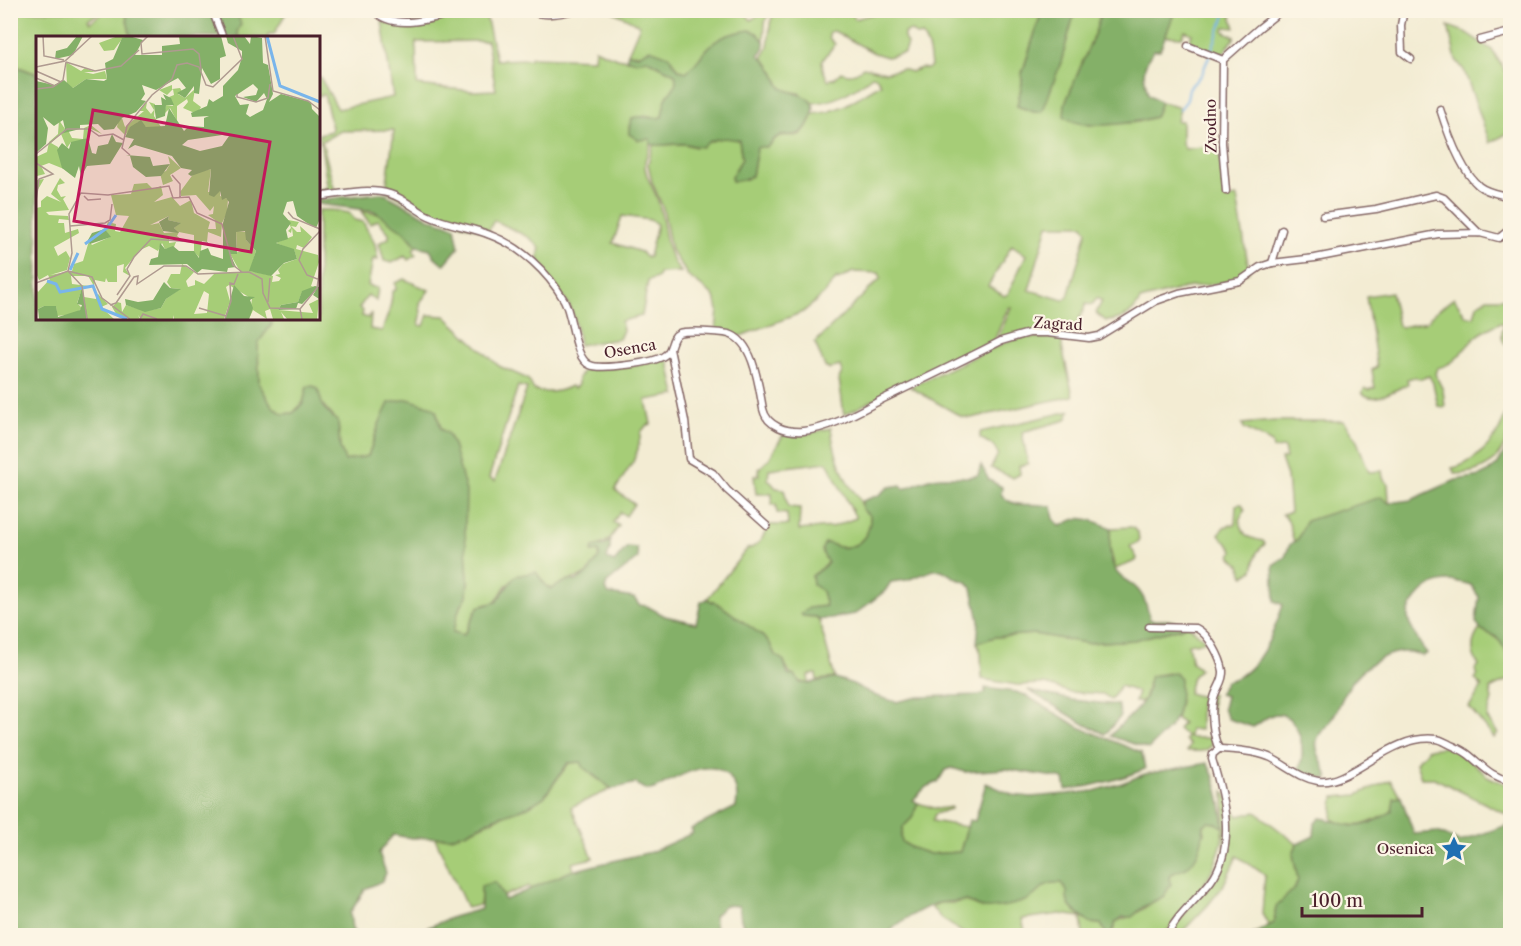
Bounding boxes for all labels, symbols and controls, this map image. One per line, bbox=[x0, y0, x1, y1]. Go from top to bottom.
inset map bbox=[36, 36, 320, 320]
street label: Zvodno bbox=[1201, 99, 1220, 153]
street label: Zagrad bbox=[1033, 313, 1083, 334]
street label: Osenca bbox=[602, 335, 658, 362]
place icon: Osenica bbox=[1439, 834, 1469, 864]
place label: Osenica bbox=[1377, 839, 1434, 858]
scale bar bbox=[1302, 880, 1422, 918]
text: 100 m bbox=[1311, 890, 1363, 912]

